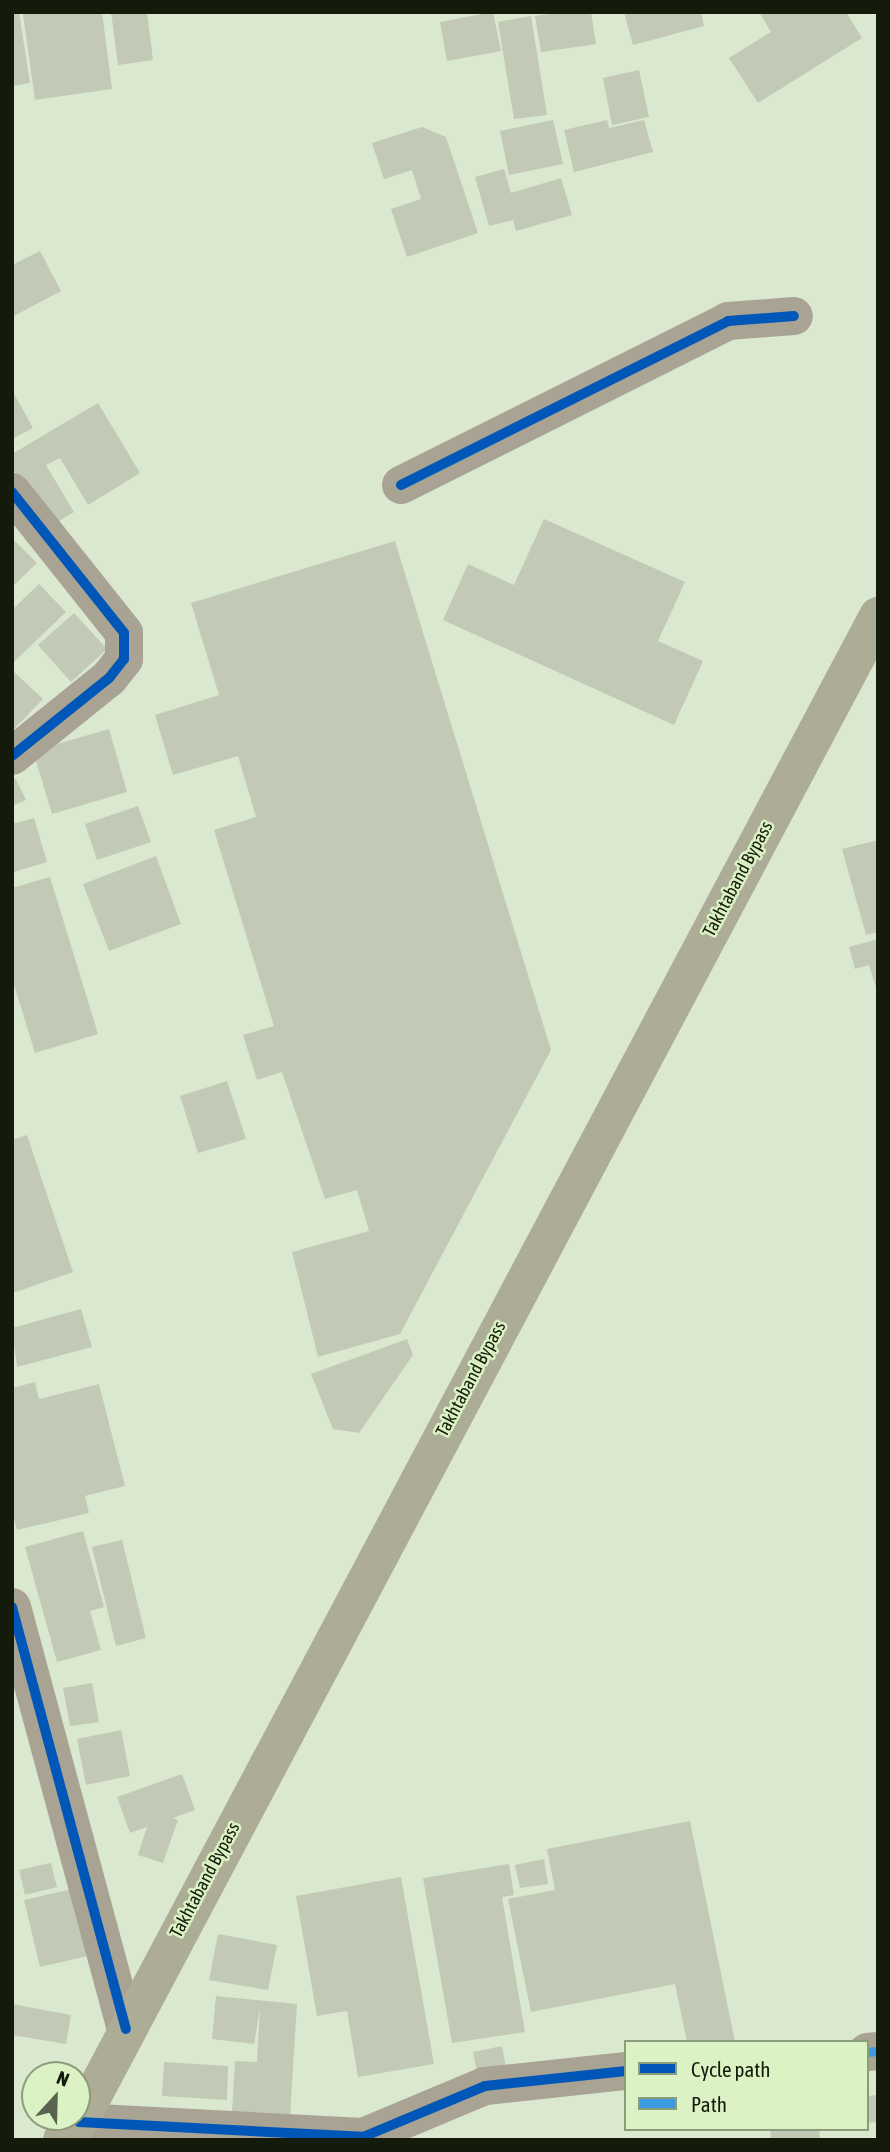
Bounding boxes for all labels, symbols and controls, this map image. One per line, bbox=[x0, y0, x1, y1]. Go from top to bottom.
street label: Takhtaband Bypass bbox=[699, 818, 777, 940]
street label: Takhtaband Bypass bbox=[432, 1318, 510, 1440]
street label: Takhtaband Bypass bbox=[166, 1819, 244, 1941]
legend bbox=[624, 2040, 869, 2131]
text: Cycle path bbox=[691, 2057, 770, 2081]
north arrow bbox=[21, 2061, 91, 2131]
text: N bbox=[54, 2066, 72, 2091]
text: Path bbox=[691, 2092, 727, 2116]

